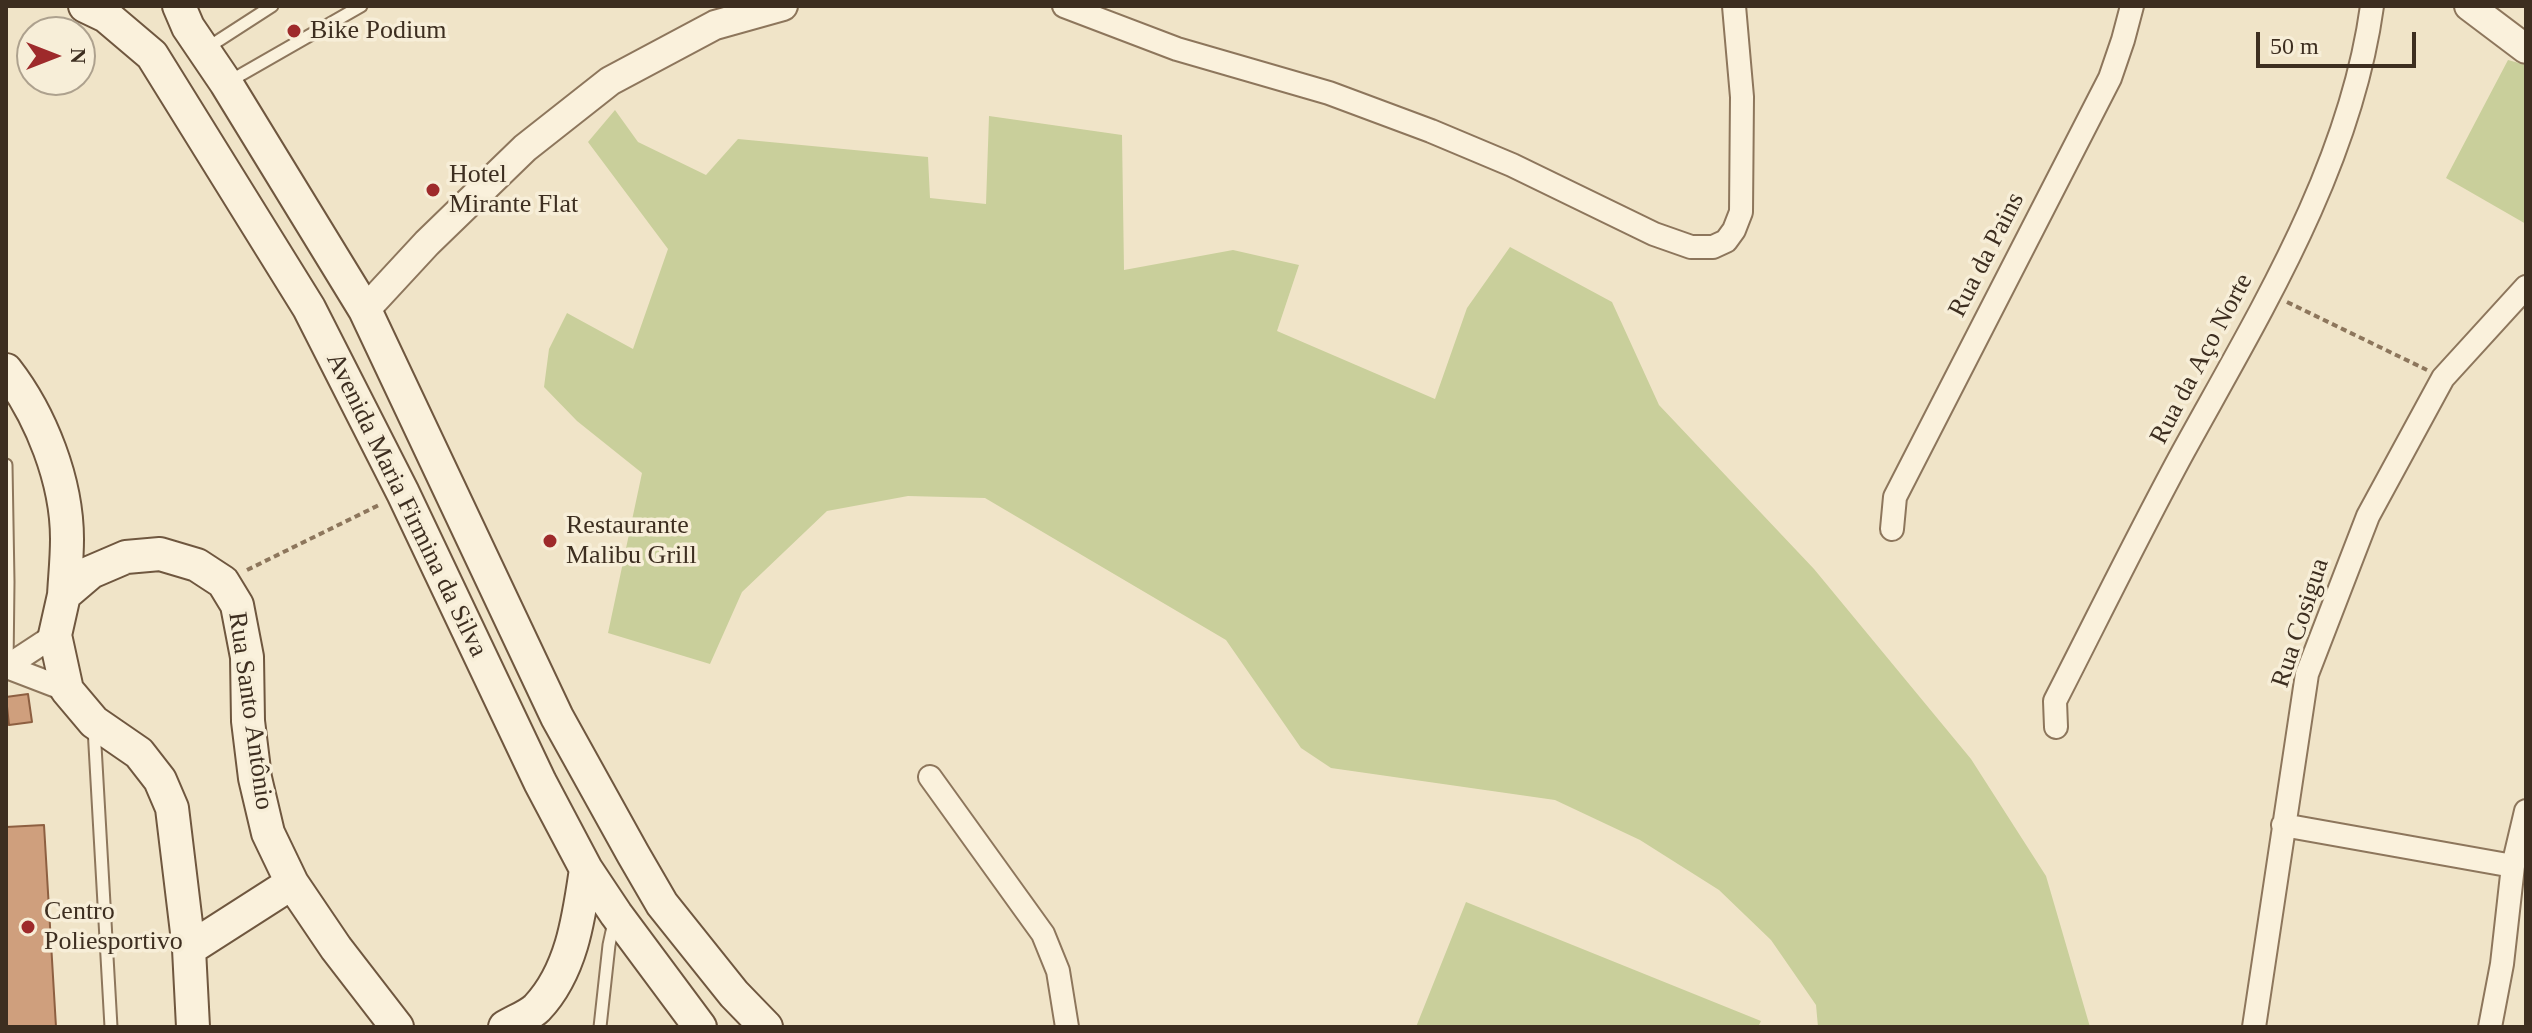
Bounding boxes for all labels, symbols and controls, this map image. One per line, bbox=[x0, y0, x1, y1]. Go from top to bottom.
place label: Bike Podium bbox=[310, 15, 447, 47]
north arrow bbox=[16, 16, 96, 96]
scale bar bbox=[2260, 16, 2420, 66]
marker: Bike Podium bbox=[285, 22, 303, 40]
text: 50 m bbox=[2270, 33, 2319, 59]
text: N bbox=[66, 48, 91, 64]
place label: Hotel Mirante Flat bbox=[449, 159, 578, 220]
marker: Hotel Mirante Flat bbox=[424, 181, 442, 199]
street label: Rua da Pains bbox=[1942, 187, 2032, 323]
street label: Rua da Aço Norte bbox=[2144, 268, 2260, 450]
street label: Avenida Maria Firmina da Silva bbox=[319, 348, 493, 662]
place label: Restaurante Malibu Grill bbox=[566, 510, 697, 572]
marker: Restaurante Malibu Grill bbox=[541, 532, 559, 550]
street label: Rua Cosigua bbox=[2266, 555, 2336, 691]
street label: Rua Santo Antônio bbox=[221, 610, 279, 812]
place label: Centro Poliesportivo bbox=[44, 896, 183, 958]
marker: Centro Poliesportivo bbox=[19, 918, 37, 936]

